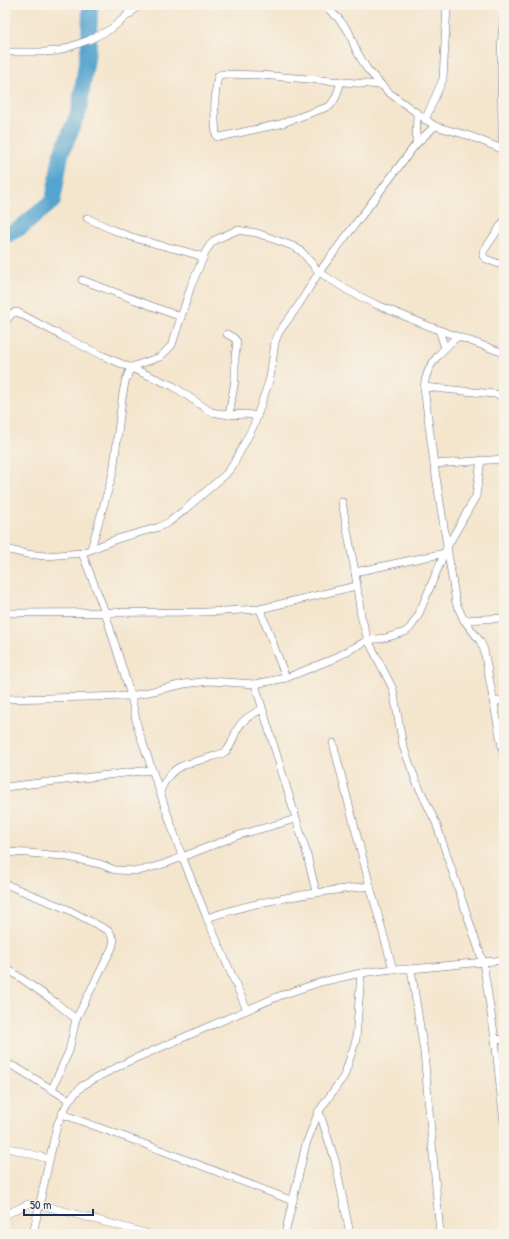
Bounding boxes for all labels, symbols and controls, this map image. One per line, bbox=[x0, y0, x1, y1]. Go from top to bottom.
scale bar bbox=[24, 1191, 93, 1217]
text: 50 m bbox=[30, 1196, 51, 1213]

